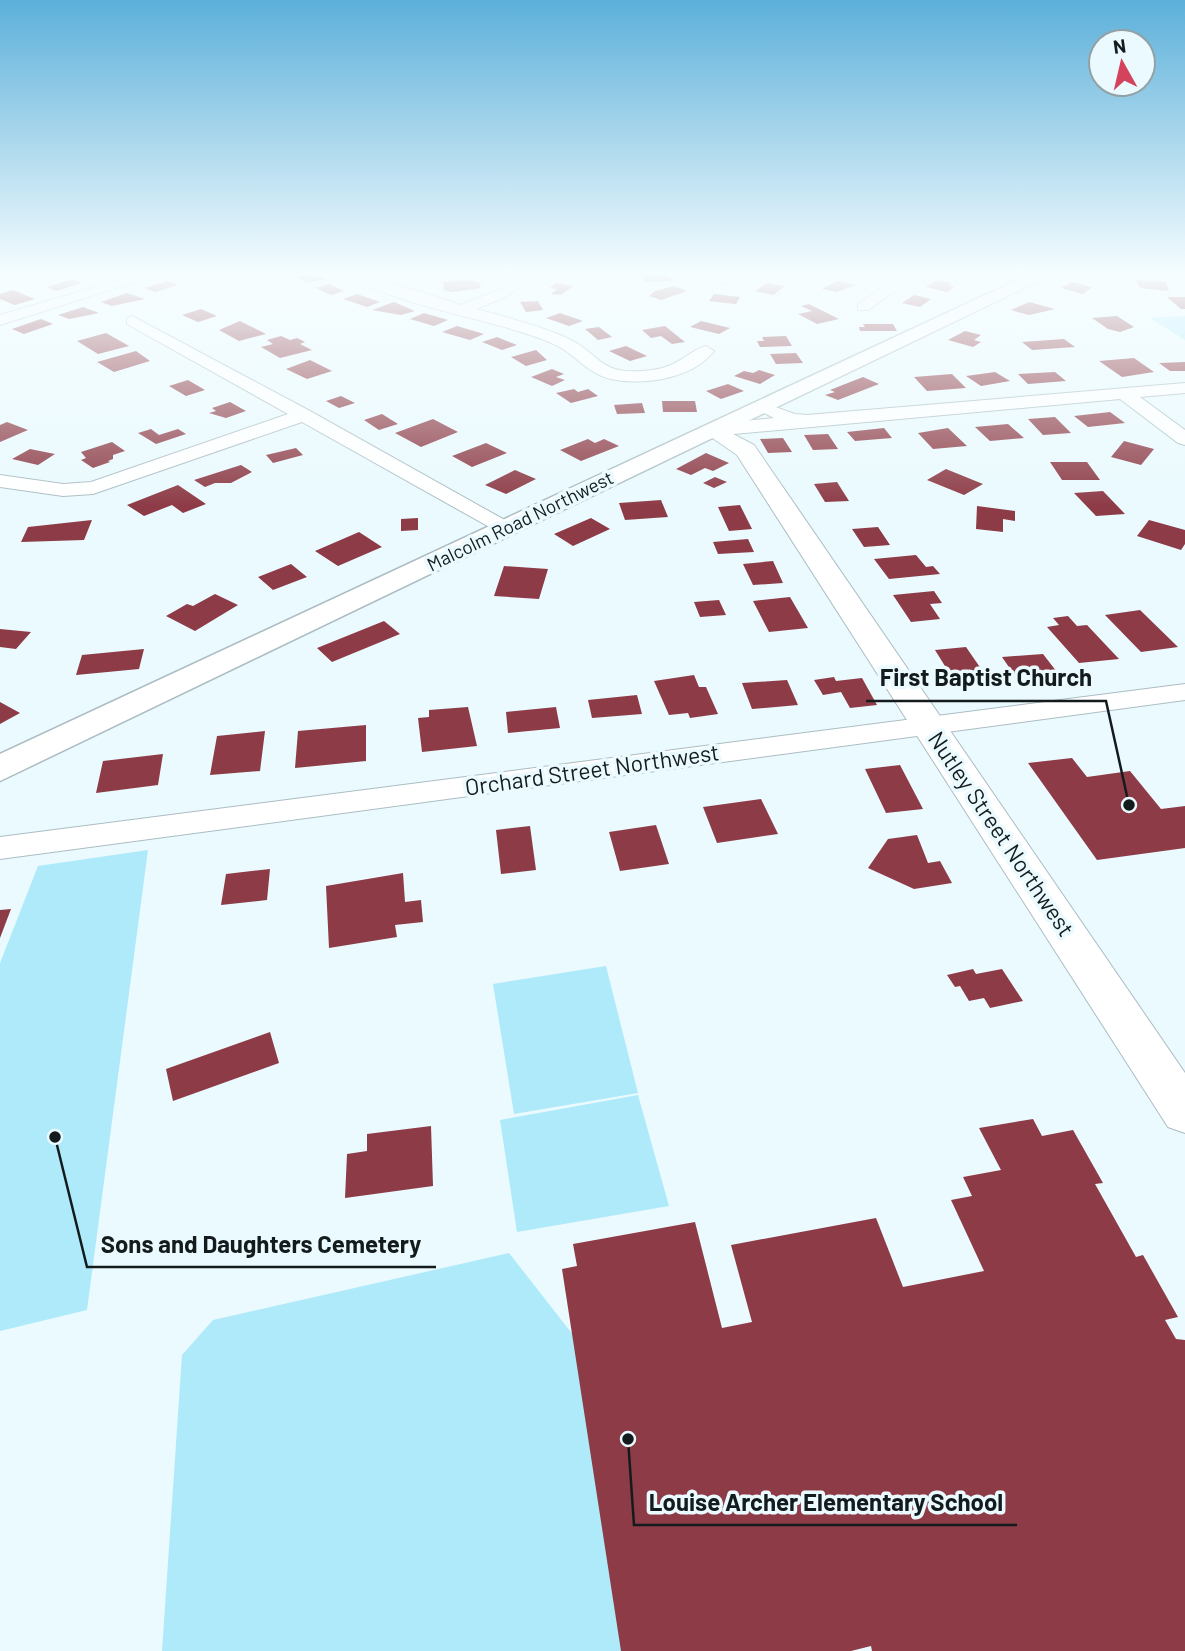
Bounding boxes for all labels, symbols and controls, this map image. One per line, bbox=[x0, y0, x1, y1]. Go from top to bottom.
north arrow bbox=[1087, 28, 1157, 98]
text: N bbox=[1112, 33, 1127, 58]
street label: Malcolm Road Northwest bbox=[423, 465, 617, 576]
callout: First Baptist Church bbox=[866, 656, 1106, 701]
text: First Baptist Church bbox=[880, 662, 1092, 691]
street label: Nutley Street Northwest bbox=[923, 726, 1081, 941]
street label: Orchard Street Northwest bbox=[463, 737, 721, 801]
callout: Sons and Daughters Cemetery bbox=[87, 1222, 436, 1267]
text: Sons and Daughters Cemetery bbox=[101, 1229, 421, 1258]
callout: Louise Archer Elementary School bbox=[634, 1480, 1017, 1525]
text: Louise Archer Elementary School bbox=[649, 1487, 1003, 1516]

